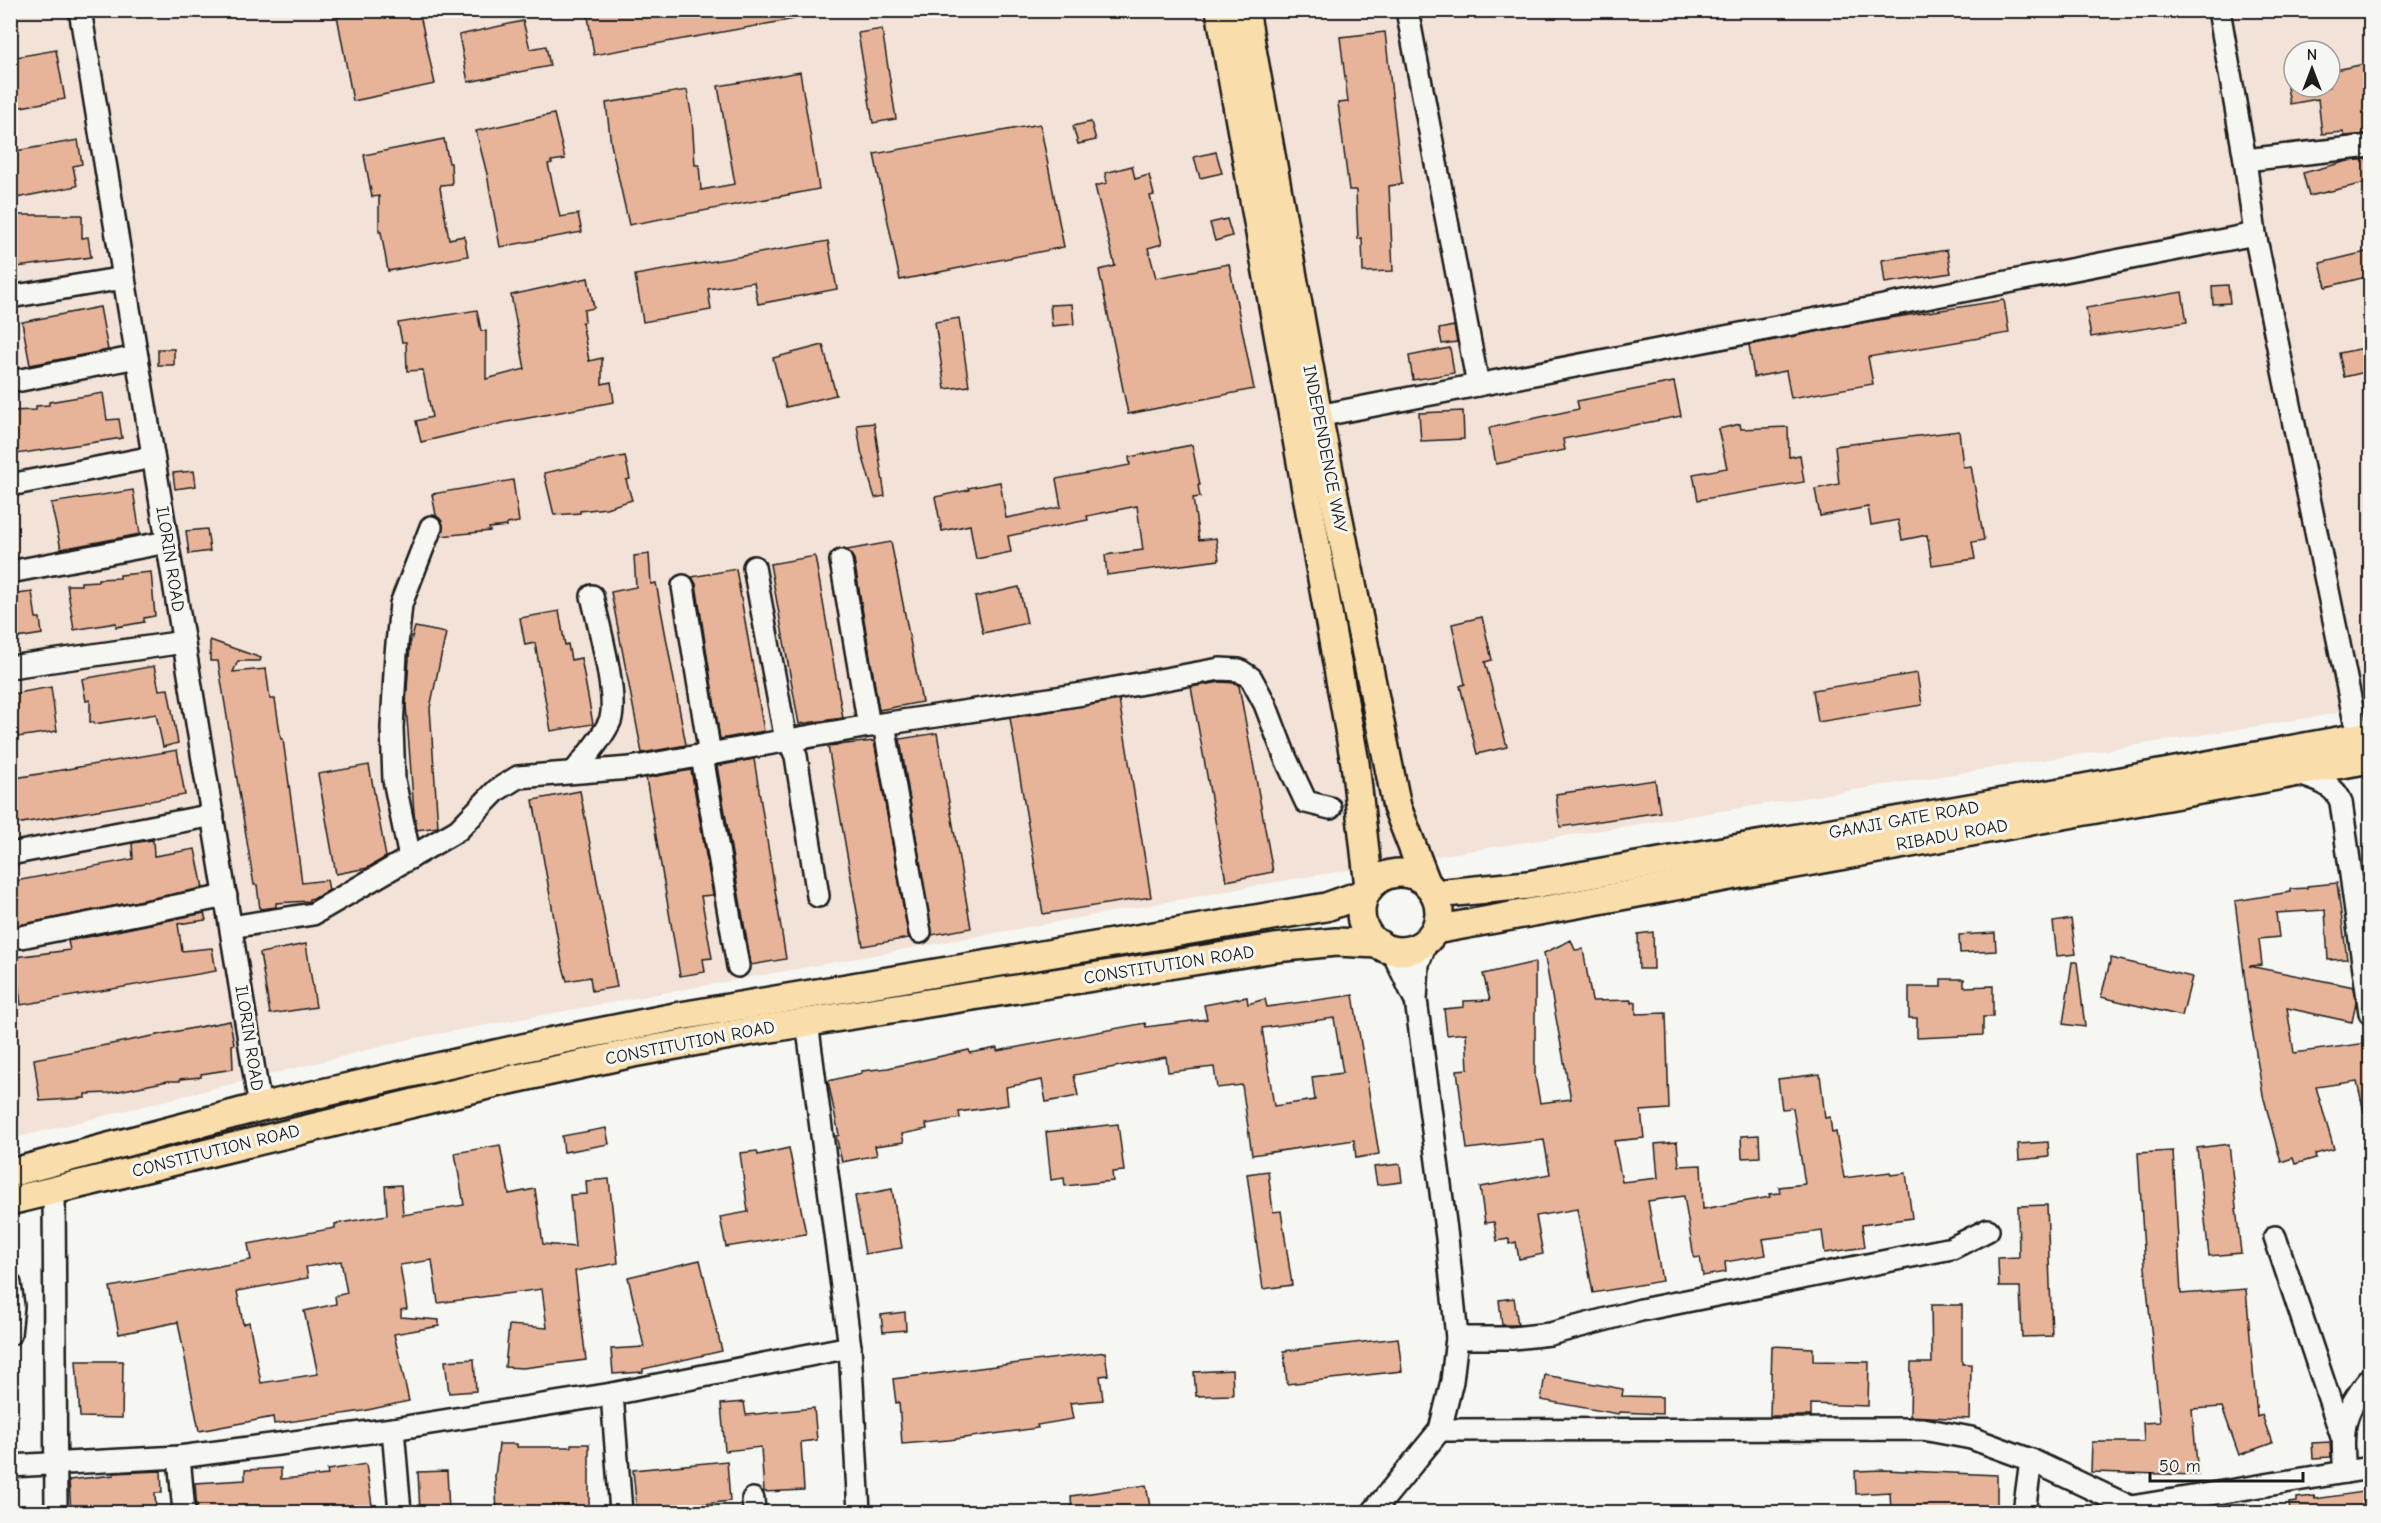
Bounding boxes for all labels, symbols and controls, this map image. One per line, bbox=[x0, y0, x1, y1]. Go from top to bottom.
north arrow bbox=[2282, 39, 2342, 99]
text: N bbox=[2307, 46, 2317, 64]
street label: INDEPENDENCE WAY bbox=[1298, 363, 1352, 535]
street label: ILORIN ROAD bbox=[151, 505, 189, 613]
street label: GAMJI GATE ROAD bbox=[1827, 796, 1981, 844]
street label: RIBADU ROAD bbox=[1894, 815, 2010, 855]
street label: CONSTITUTION ROAD bbox=[1082, 941, 1256, 989]
street label: ILORIN ROAD bbox=[230, 984, 268, 1092]
street label: CONSTITUTION ROAD bbox=[604, 1016, 776, 1070]
street label: CONSTITUTION ROAD bbox=[130, 1120, 302, 1182]
scale bar bbox=[2150, 1445, 2303, 1483]
text: 50 m bbox=[2159, 1456, 2201, 1477]

